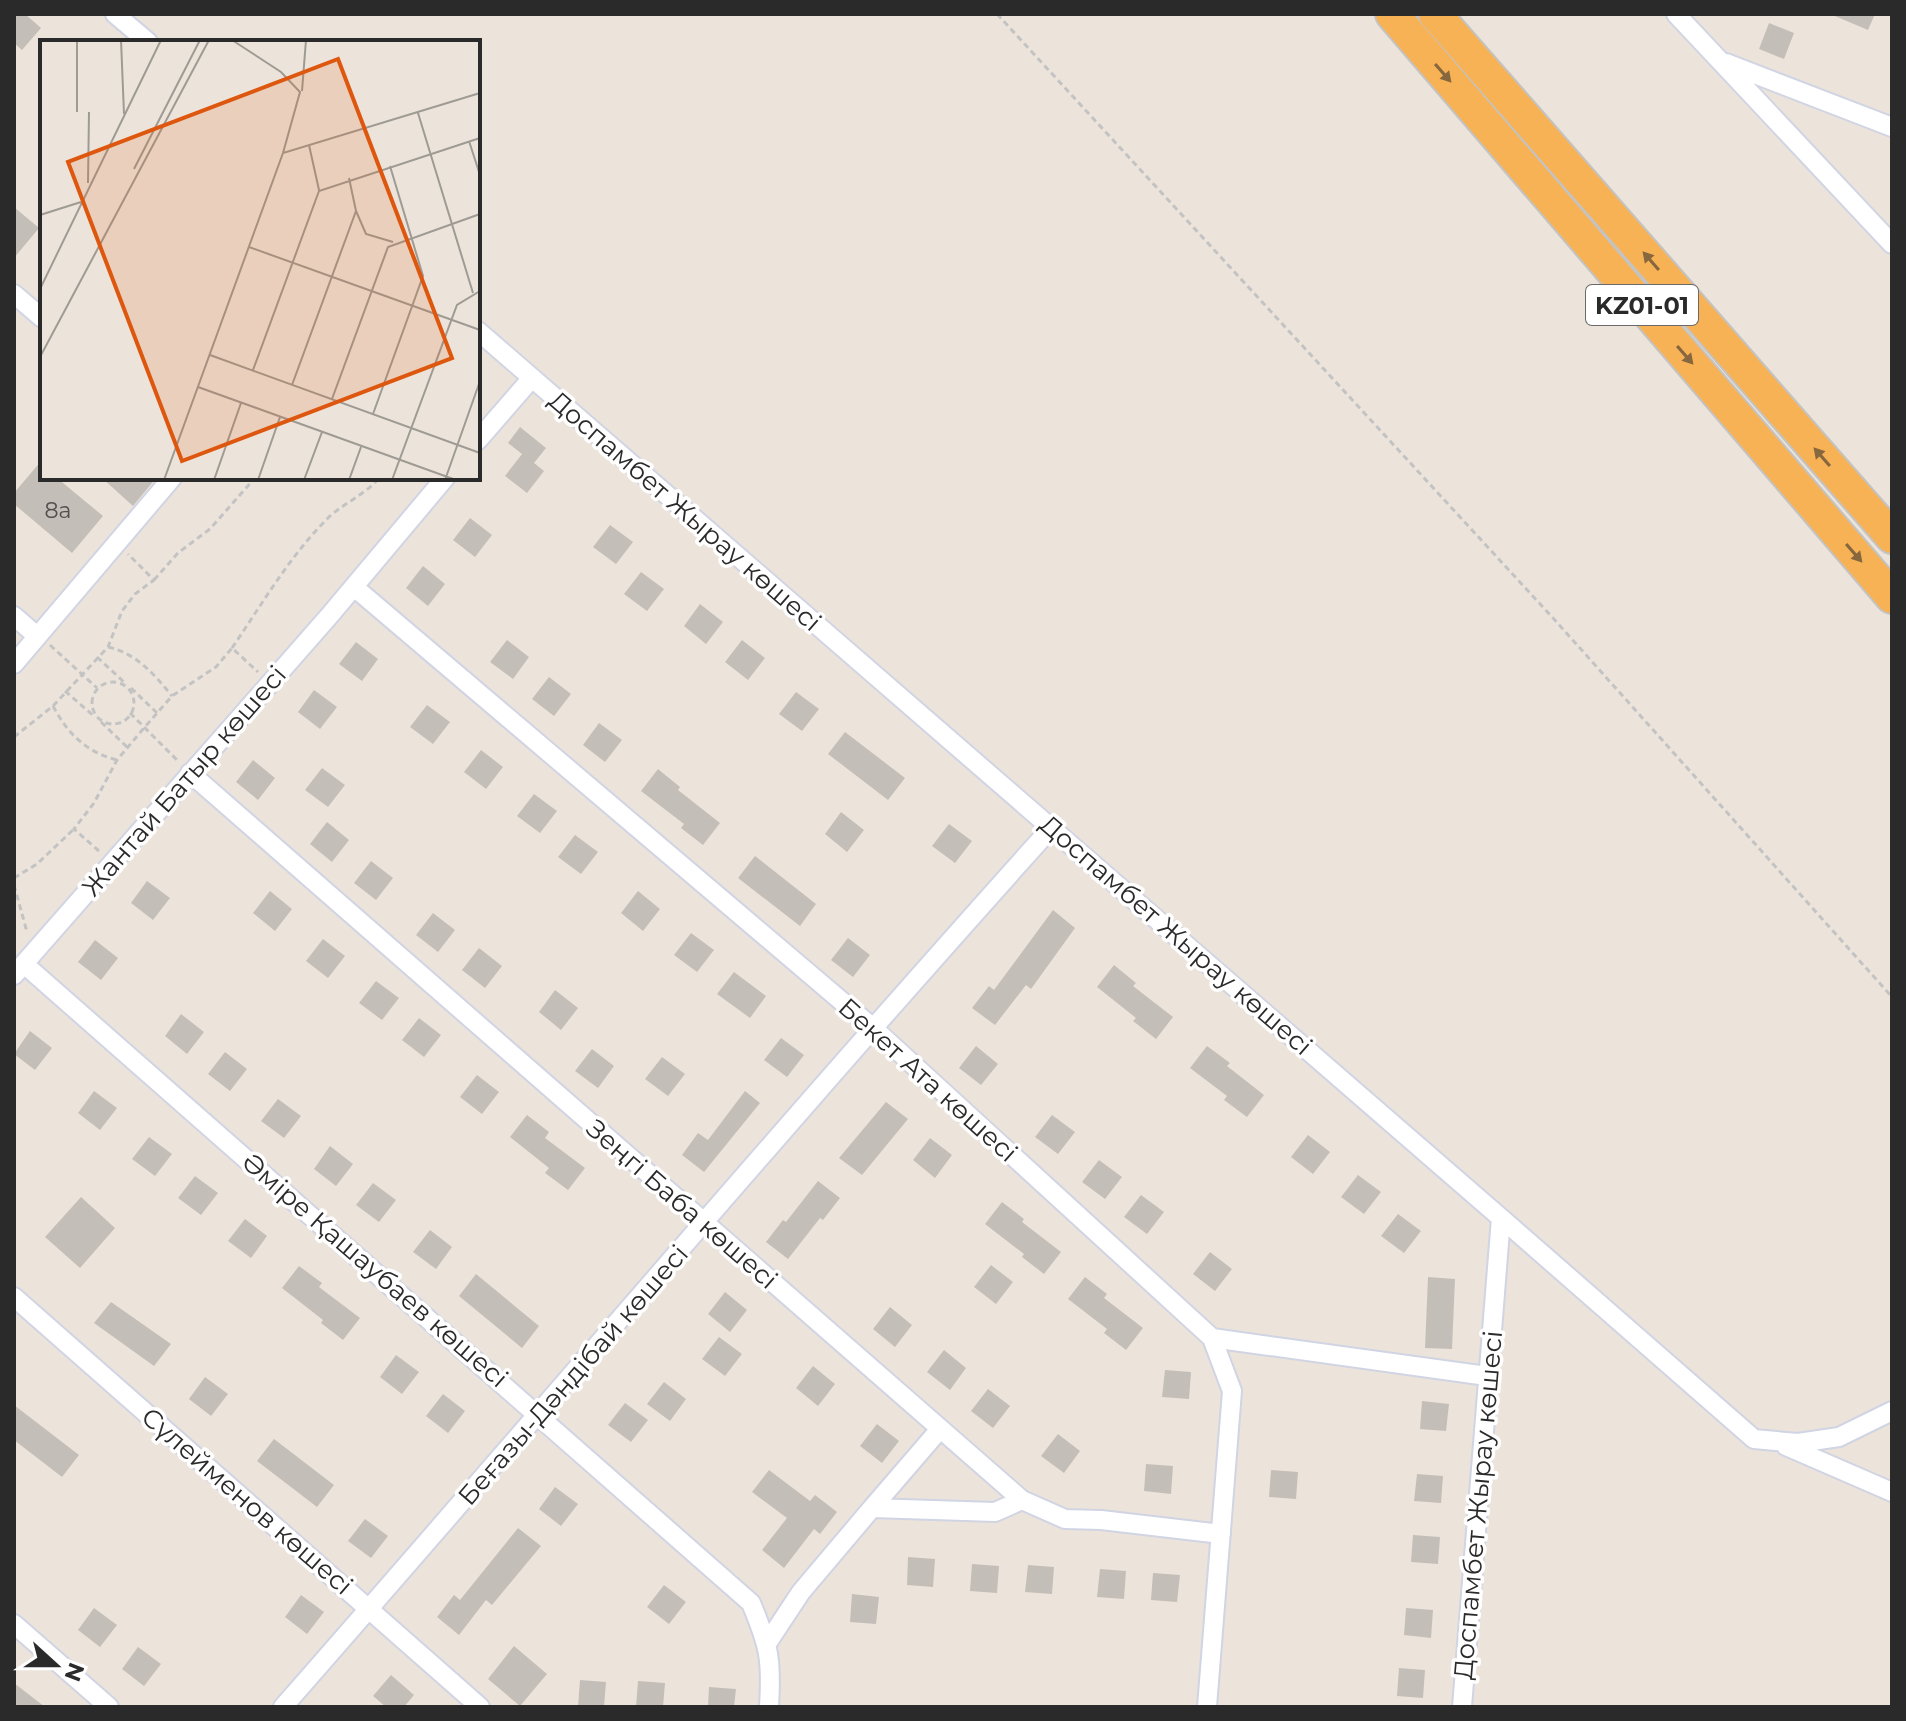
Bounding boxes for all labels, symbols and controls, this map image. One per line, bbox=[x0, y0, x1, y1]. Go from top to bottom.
inset map bbox=[40, 40, 480, 480]
one-way arrow bbox=[1433, 64, 1451, 83]
one-way arrow bbox=[1643, 252, 1660, 272]
road number: KZ01-01 bbox=[1586, 285, 1698, 325]
one-way arrow bbox=[1676, 345, 1693, 365]
street label: Доспамбет Жырау көшесі bbox=[542, 384, 828, 638]
one-way arrow bbox=[1814, 447, 1831, 467]
house number: 8а bbox=[45, 497, 71, 524]
one-way arrow bbox=[1845, 542, 1862, 562]
street label: Жантай Батыр көшесі bbox=[75, 659, 293, 903]
street label: Доспамбет Жырау көшесі bbox=[1033, 808, 1319, 1062]
street label: Бекет Ата көшесі bbox=[832, 991, 1024, 1169]
street label: Зеңгі Баба көшесі bbox=[580, 1112, 784, 1296]
street label: Әміре Қашаубаев көшесі bbox=[236, 1146, 514, 1394]
street label: Беғазы-Дәндібай көшесі bbox=[451, 1238, 695, 1512]
street label: Доспамбет Жырау көшесі bbox=[1447, 1329, 1509, 1681]
street label: Сүлейменов көшесі bbox=[135, 1401, 359, 1601]
north arrow bbox=[16, 1625, 96, 1705]
text: N bbox=[58, 1659, 90, 1685]

